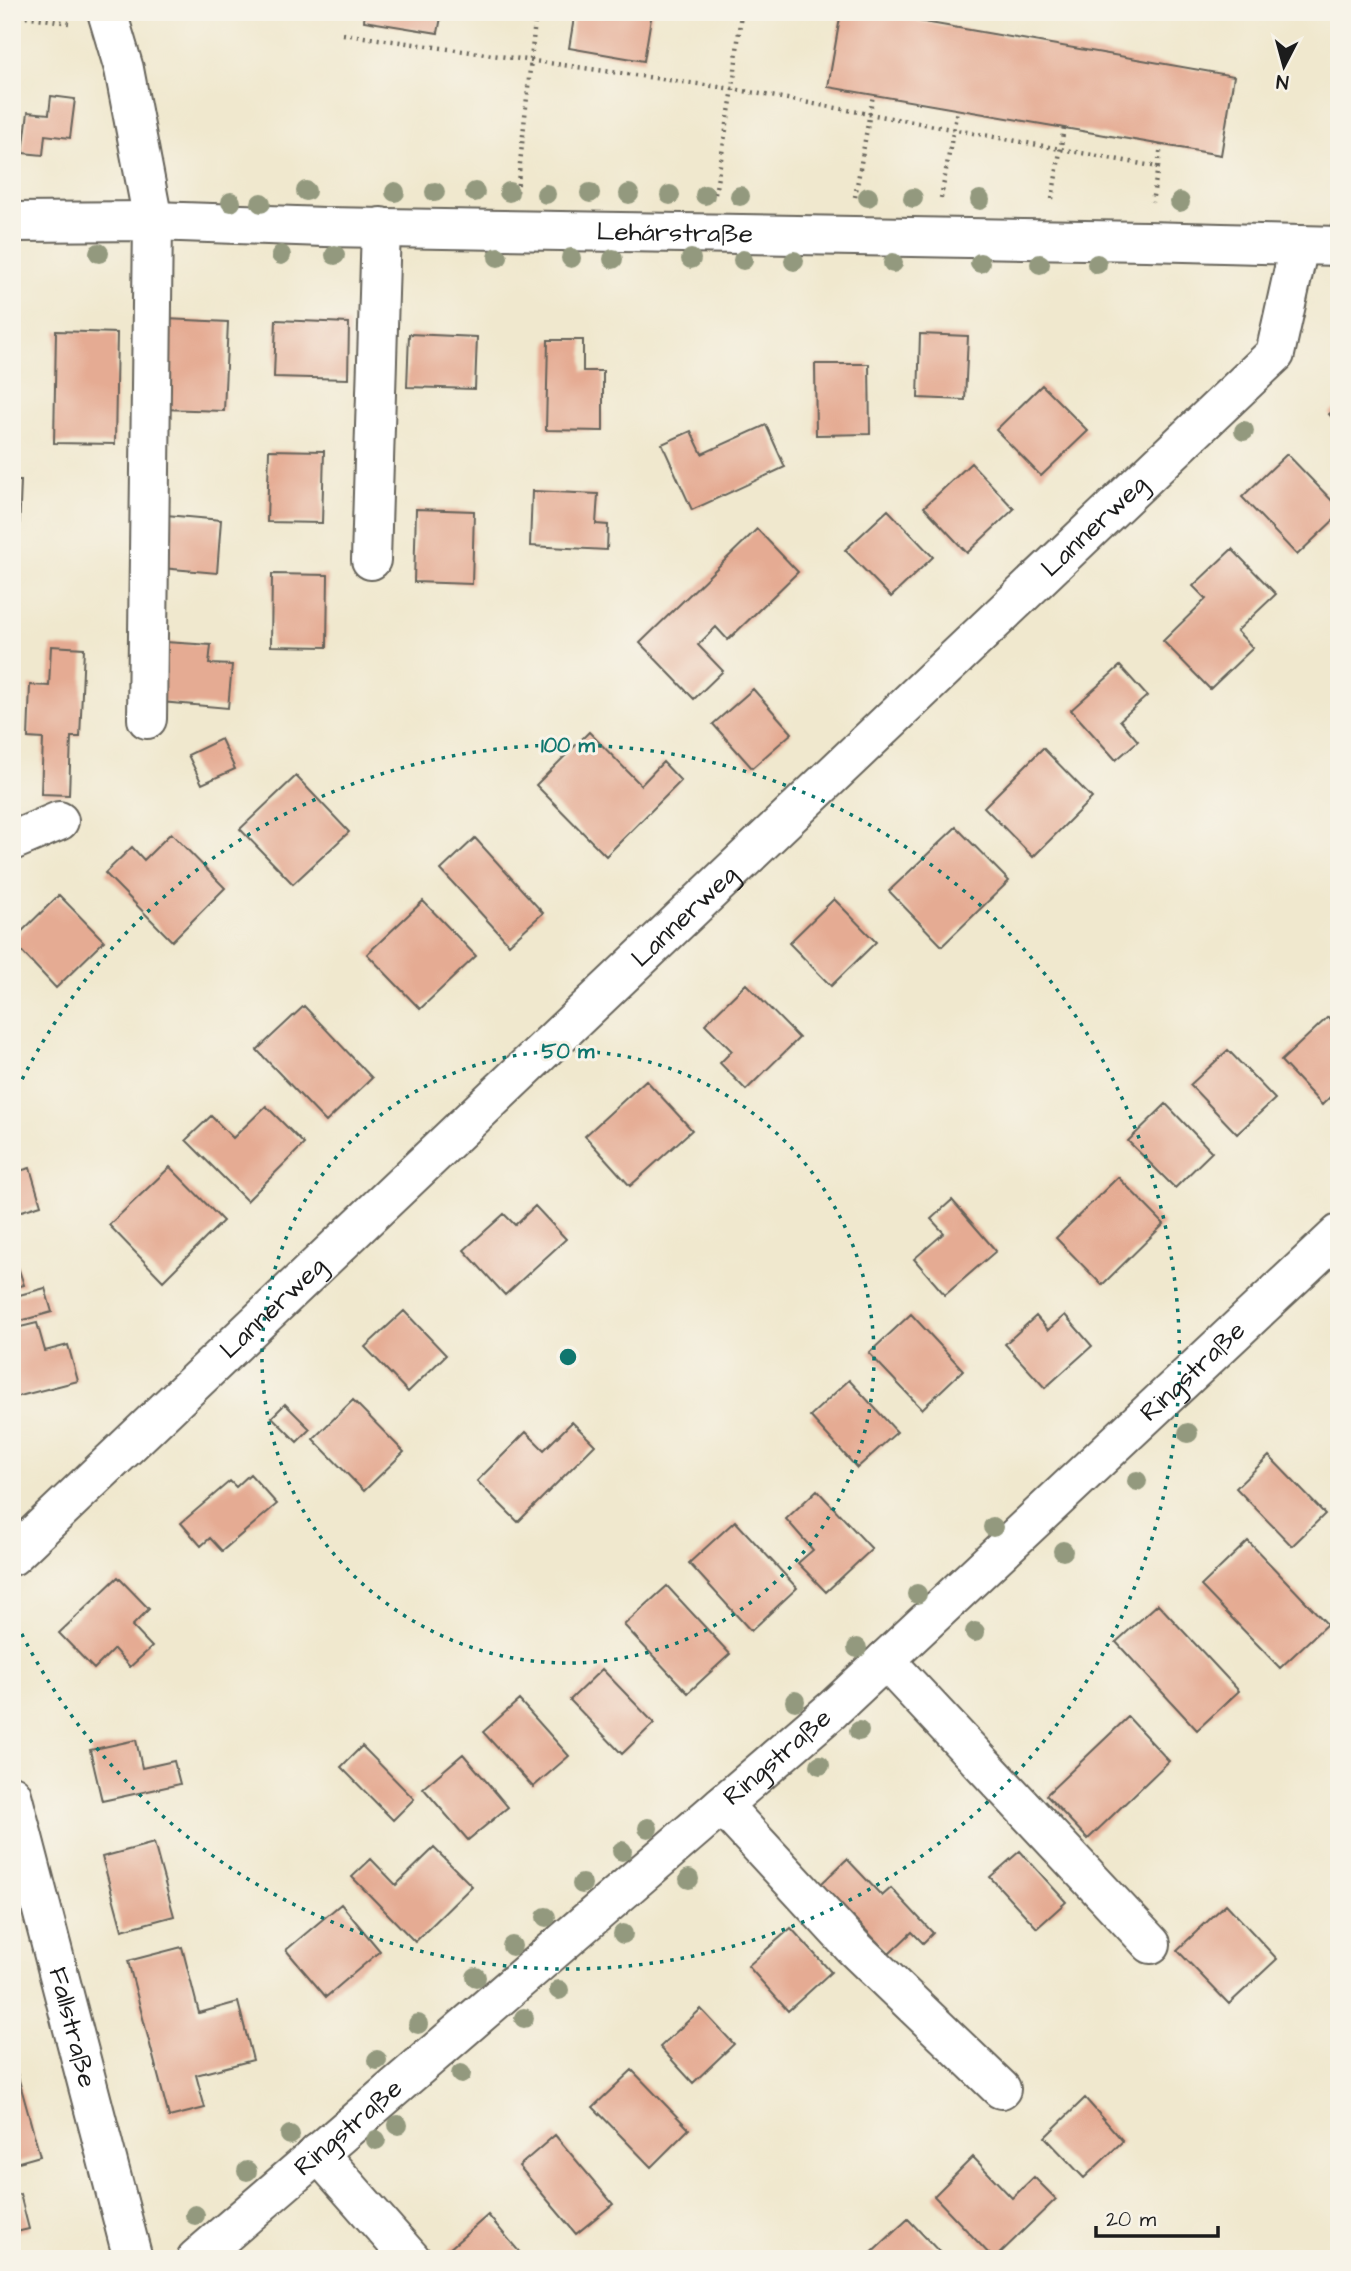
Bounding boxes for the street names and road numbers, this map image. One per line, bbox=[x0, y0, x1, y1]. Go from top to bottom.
street label: Lehárstraße bbox=[596, 214, 753, 252]
street label: Lannerweg bbox=[1033, 467, 1157, 585]
street label: Lannerweg bbox=[623, 857, 747, 976]
street label: Lannerweg bbox=[212, 1249, 335, 1367]
street label: Ringstraße bbox=[1132, 1313, 1253, 1430]
street label: Ringstraße bbox=[715, 1700, 839, 1814]
street label: Fallstraße bbox=[40, 1963, 106, 2091]
street label: Ringstraße bbox=[286, 2071, 410, 2185]

